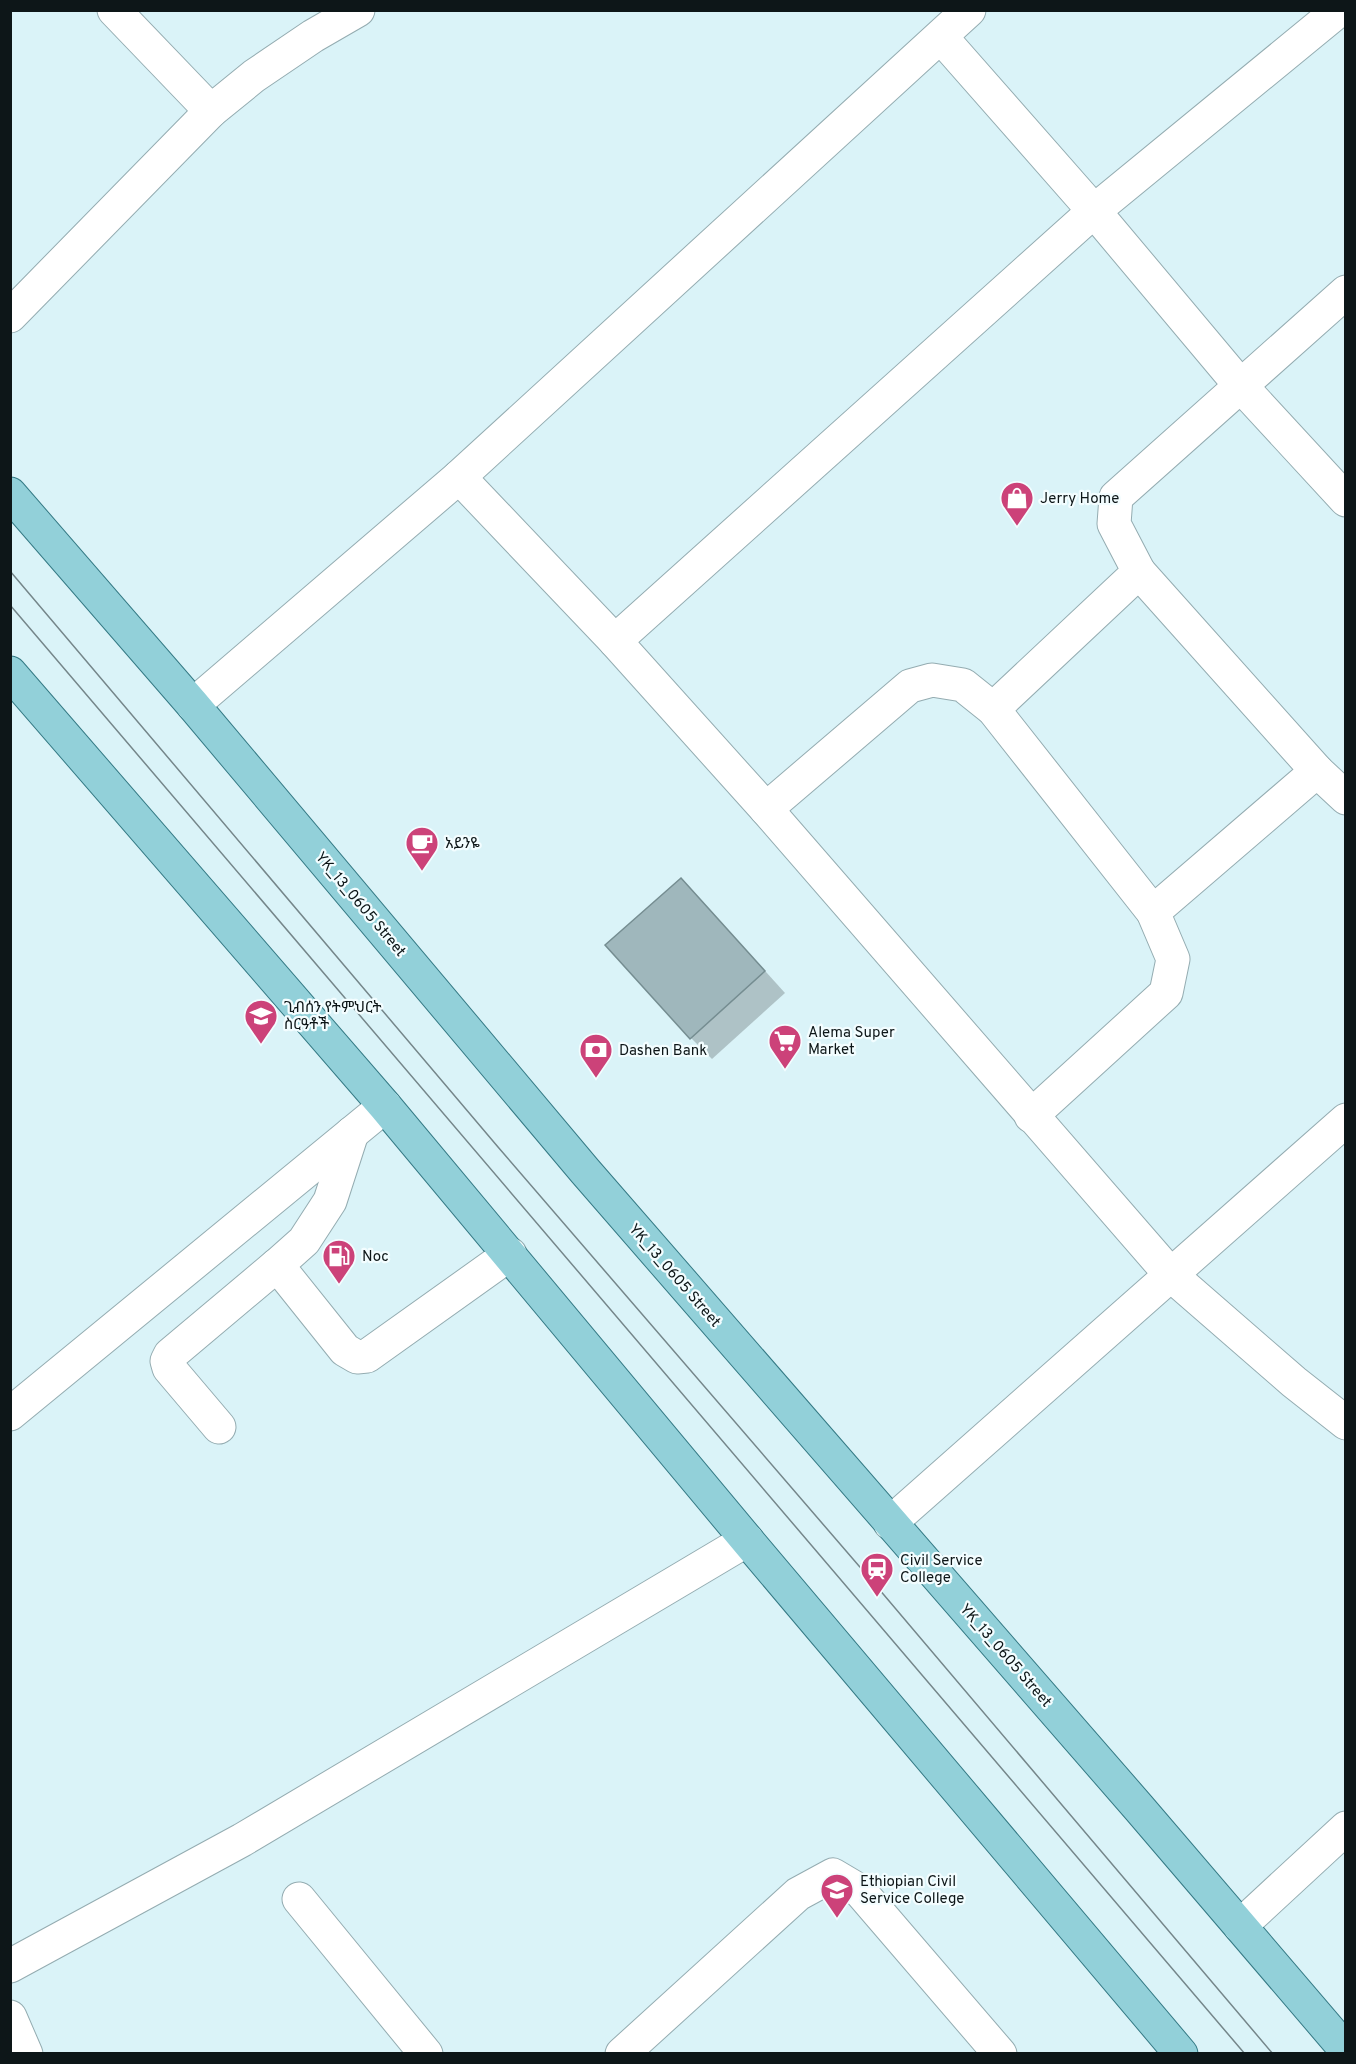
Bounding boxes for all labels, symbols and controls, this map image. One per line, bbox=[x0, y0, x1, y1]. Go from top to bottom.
shop icon: Jerry Home bbox=[999, 480, 1035, 527]
place label: Jerry Home bbox=[1040, 490, 1119, 509]
cafe icon: አይንዬ bbox=[404, 825, 440, 872]
place label: አይንዬ bbox=[445, 835, 480, 854]
street label: YK_13_0605 Street bbox=[311, 849, 409, 961]
school or university icon: ጊብሰን የትምህርት ስርዓቶች bbox=[243, 998, 279, 1045]
place label: ጊብሰን የትምህርት ስርዓቶች bbox=[284, 999, 382, 1035]
supermarket icon: Alema Super Market bbox=[767, 1023, 803, 1070]
place label: Alema Super Market bbox=[808, 1024, 895, 1060]
bank icon: Dashen Bank bbox=[578, 1032, 614, 1079]
place label: Dashen Bank bbox=[619, 1042, 707, 1061]
street label: YK_13_0605 Street bbox=[624, 1220, 724, 1332]
fuel station icon: Noc bbox=[321, 1238, 357, 1285]
place label: Noc bbox=[362, 1248, 389, 1267]
station icon: Civil Service College bbox=[859, 1551, 895, 1598]
place label: Civil Service College bbox=[900, 1552, 983, 1588]
street label: YK_13_0605 Street bbox=[955, 1600, 1055, 1712]
school or university icon: Ethiopian Civil Service College bbox=[819, 1872, 855, 1919]
place label: Ethiopian Civil Service College bbox=[860, 1873, 964, 1909]

